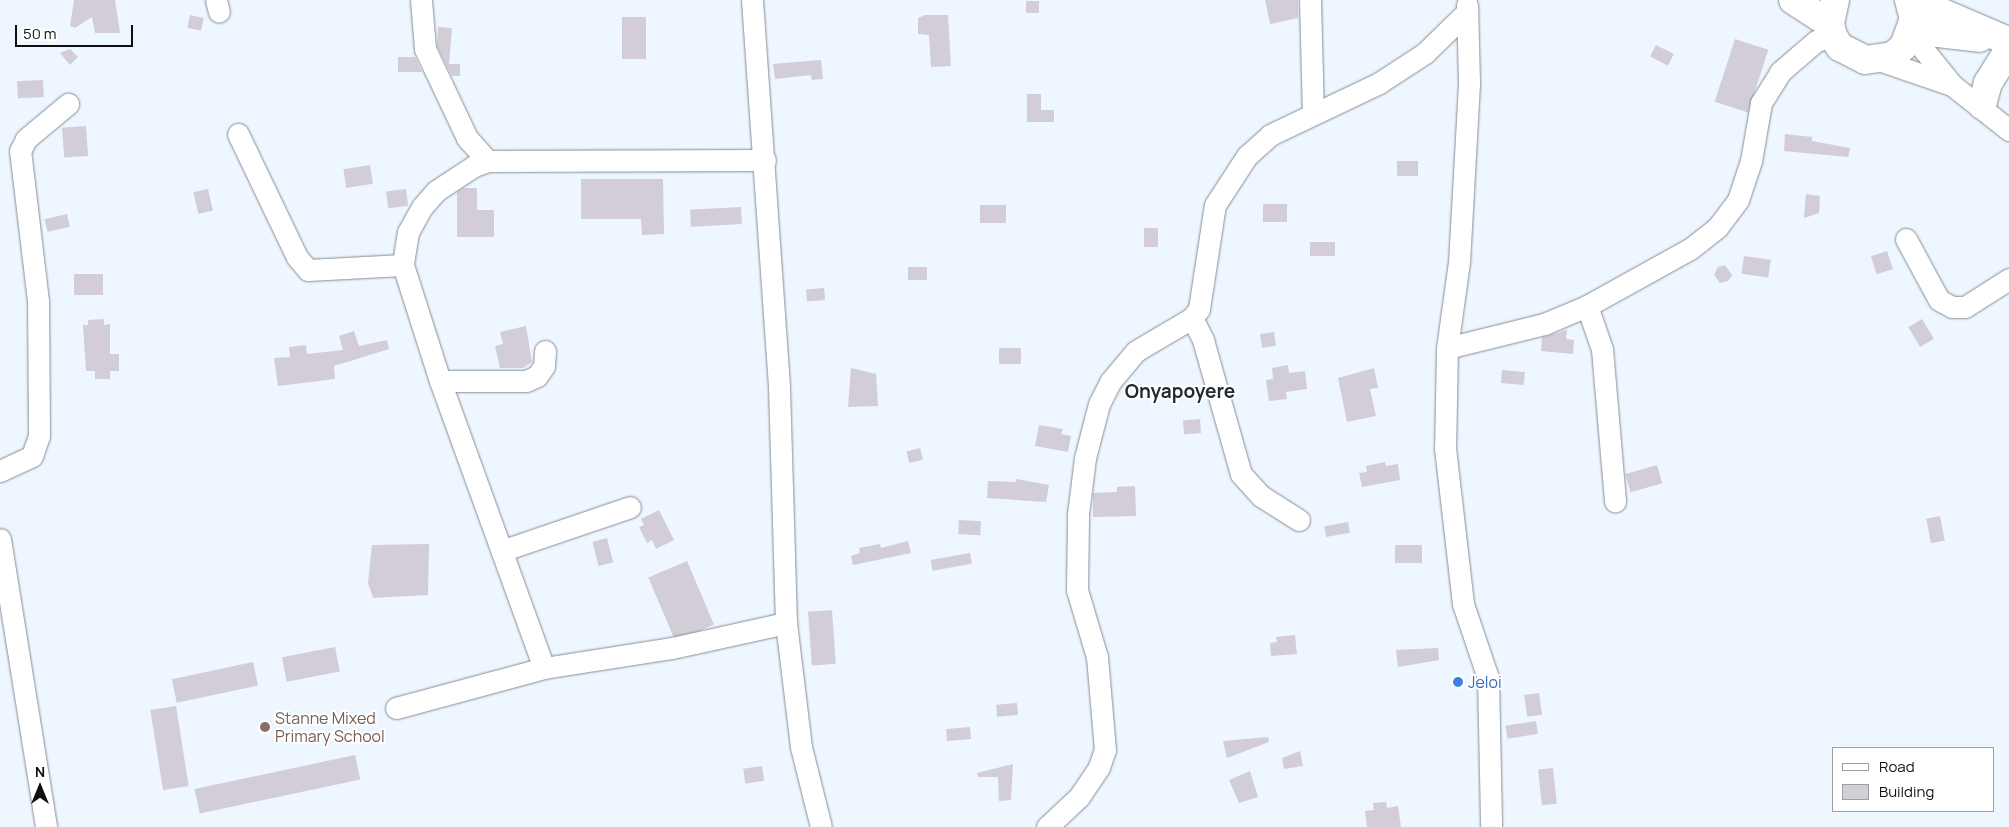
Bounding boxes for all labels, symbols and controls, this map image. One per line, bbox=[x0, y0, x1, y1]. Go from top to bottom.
scale bar bbox=[18, 15, 135, 47]
text: 50 m bbox=[23, 23, 57, 44]
district label: Onyapoyere bbox=[1125, 381, 1235, 403]
place label: Jeloi bbox=[1468, 672, 1502, 692]
marker: Jeloi bbox=[1452, 676, 1464, 688]
place label: Stanne Mixed Primary School bbox=[275, 708, 385, 746]
marker: Stanne Mixed Primary School bbox=[259, 721, 271, 733]
legend bbox=[1832, 747, 1994, 812]
text: Road bbox=[1879, 756, 1915, 777]
north arrow bbox=[15, 762, 65, 812]
text: N bbox=[35, 762, 45, 781]
text: Building bbox=[1879, 781, 1934, 802]

